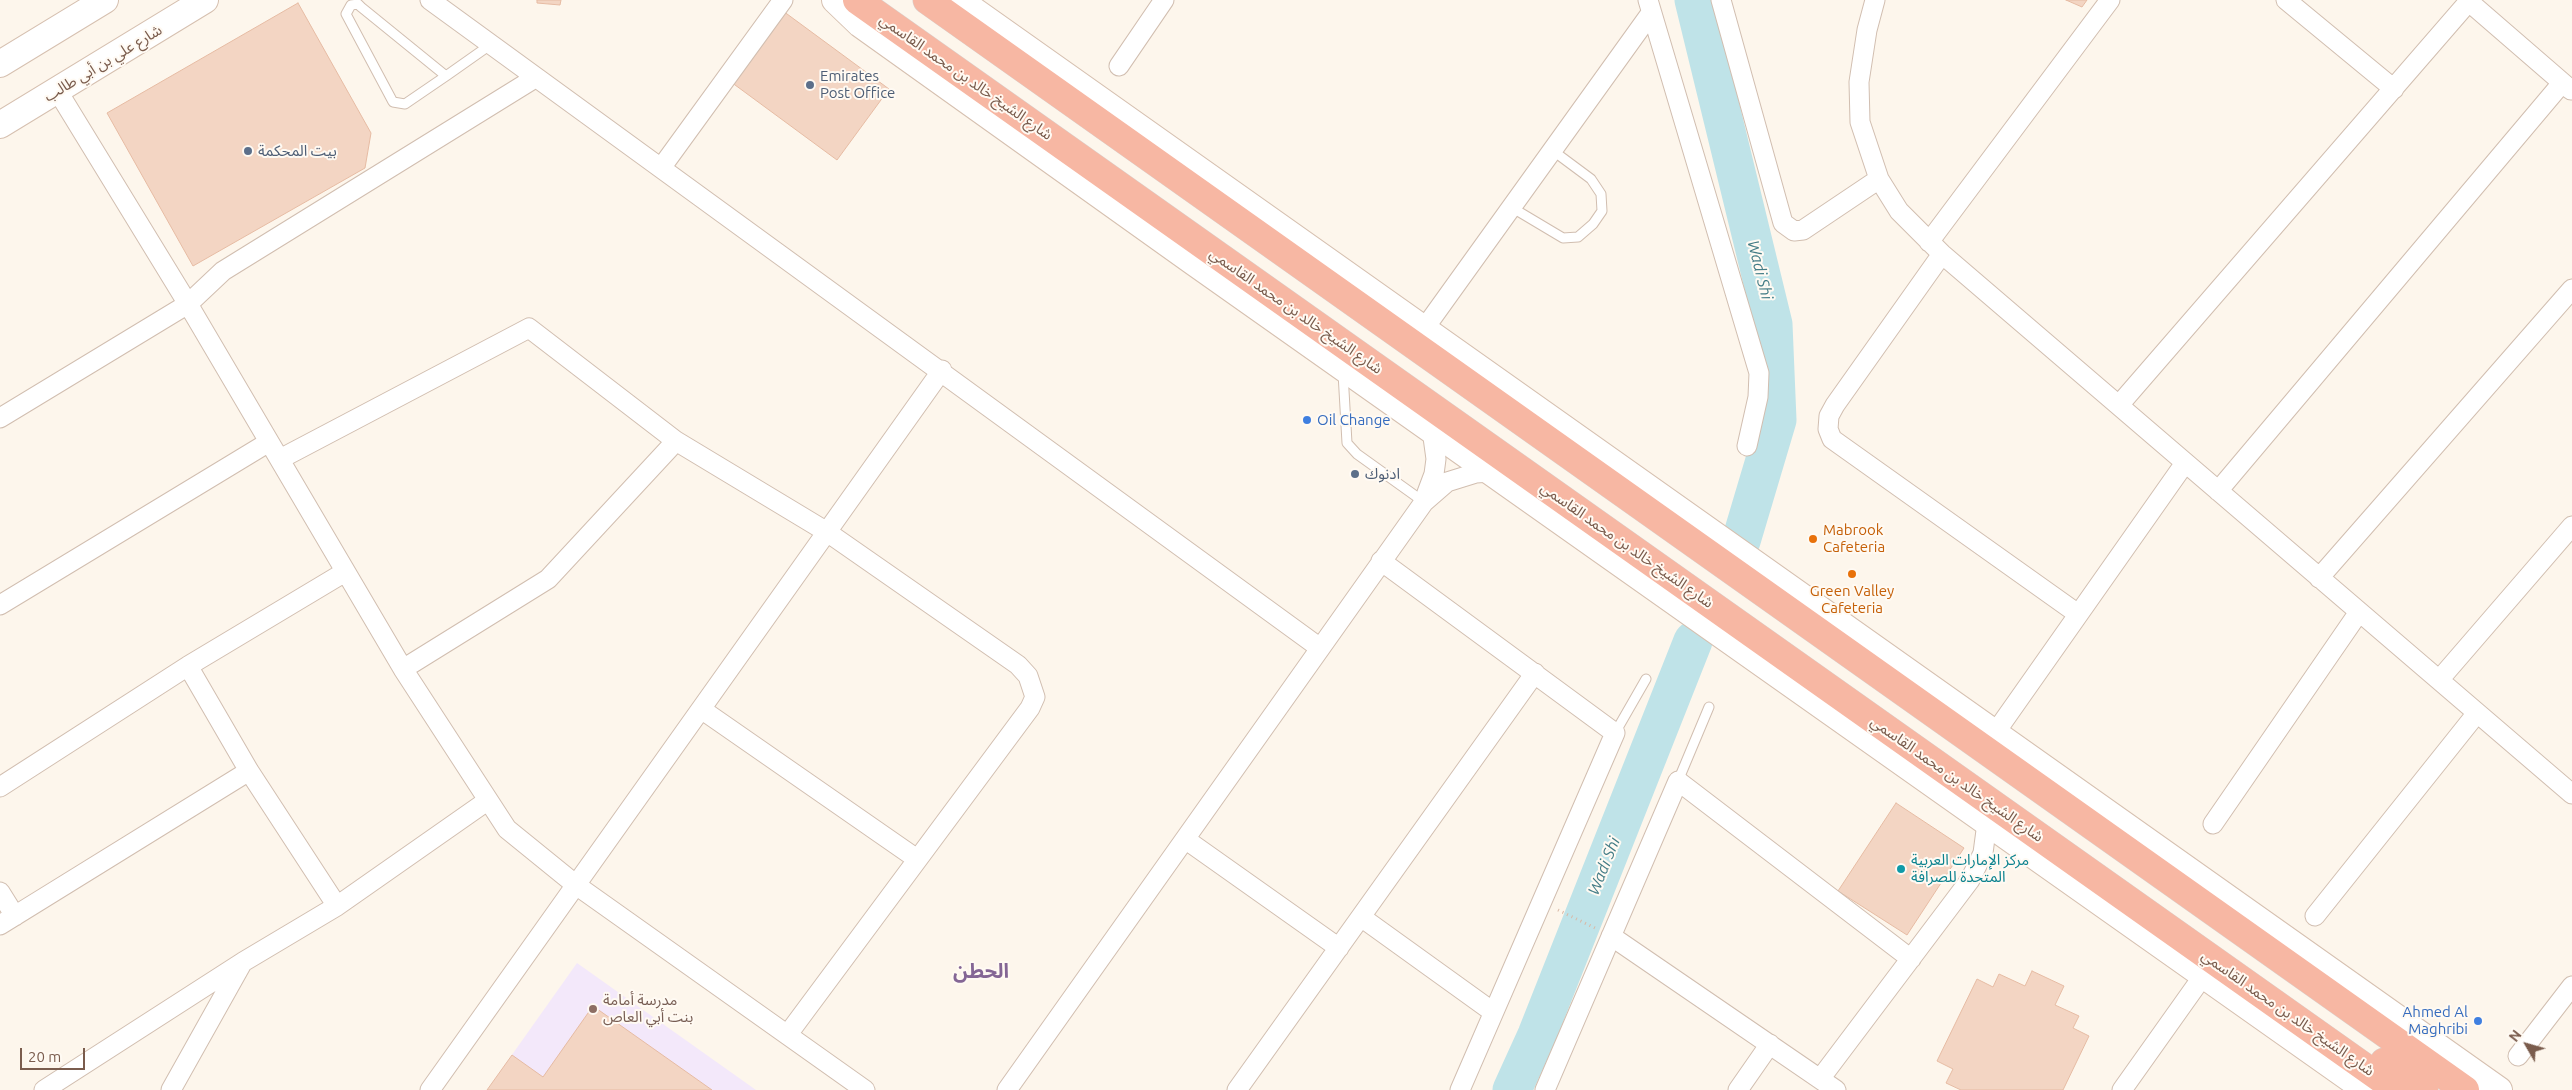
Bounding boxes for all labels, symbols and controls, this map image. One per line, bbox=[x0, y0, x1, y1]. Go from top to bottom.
street label: شارع الشيخ خالد بن محمد القاسمي bbox=[876, 10, 1056, 144]
street label: شارع علي بن أبي طالب bbox=[41, 21, 165, 105]
place label: Emirates Post Office bbox=[820, 67, 895, 102]
marker: Emirates Post Office bbox=[804, 79, 816, 91]
place label: بيت المحكمة bbox=[258, 142, 337, 160]
marker: بيت المحكمة bbox=[242, 145, 254, 157]
water label: Wadi Shi bbox=[1743, 238, 1777, 302]
street label: شارع الشيخ خالد بن محمد القاسمي bbox=[1206, 244, 1386, 378]
place label: Oil Change bbox=[1317, 411, 1391, 429]
marker: Oil Change bbox=[1301, 414, 1313, 426]
place label: ادنوك bbox=[1365, 465, 1400, 483]
marker: ادنوك bbox=[1349, 468, 1361, 480]
street label: شارع الشيخ خالد بن محمد القاسمي bbox=[1537, 478, 1717, 612]
place label: Mabrook Cafeteria bbox=[1823, 521, 1885, 556]
marker: Mabrook Cafeteria bbox=[1807, 533, 1819, 545]
marker: Green Valley Cafeteria bbox=[1846, 568, 1858, 580]
place label: Green Valley Cafeteria bbox=[1810, 582, 1894, 617]
street label: شارع الشيخ خالد بن محمد القاسمي bbox=[1867, 712, 2047, 846]
water label: Wadi Shi bbox=[1584, 834, 1624, 898]
place label: مركز الإمارات العربية المتحدة للصرافة bbox=[1911, 851, 2029, 886]
marker: مركز الإمارات العربية المتحدة للصرافة bbox=[1895, 863, 1907, 875]
street label: شارع الشيخ خالد بن محمد القاسمي bbox=[2198, 946, 2378, 1080]
district label: الحطن bbox=[953, 959, 1009, 983]
place label: مدرسة أمامة بنت أبي العاص bbox=[603, 991, 693, 1026]
marker: مدرسة أمامة بنت أبي العاص bbox=[587, 1003, 599, 1015]
place label: Ahmed Al Maghribi bbox=[2403, 1003, 2468, 1038]
marker: Ahmed Al Maghribi bbox=[2472, 1015, 2484, 1027]
north arrow bbox=[2502, 1020, 2552, 1070]
text: N bbox=[2506, 1027, 2525, 1045]
scale bar bbox=[22, 1038, 88, 1070]
text: 20 m bbox=[28, 1048, 61, 1065]

